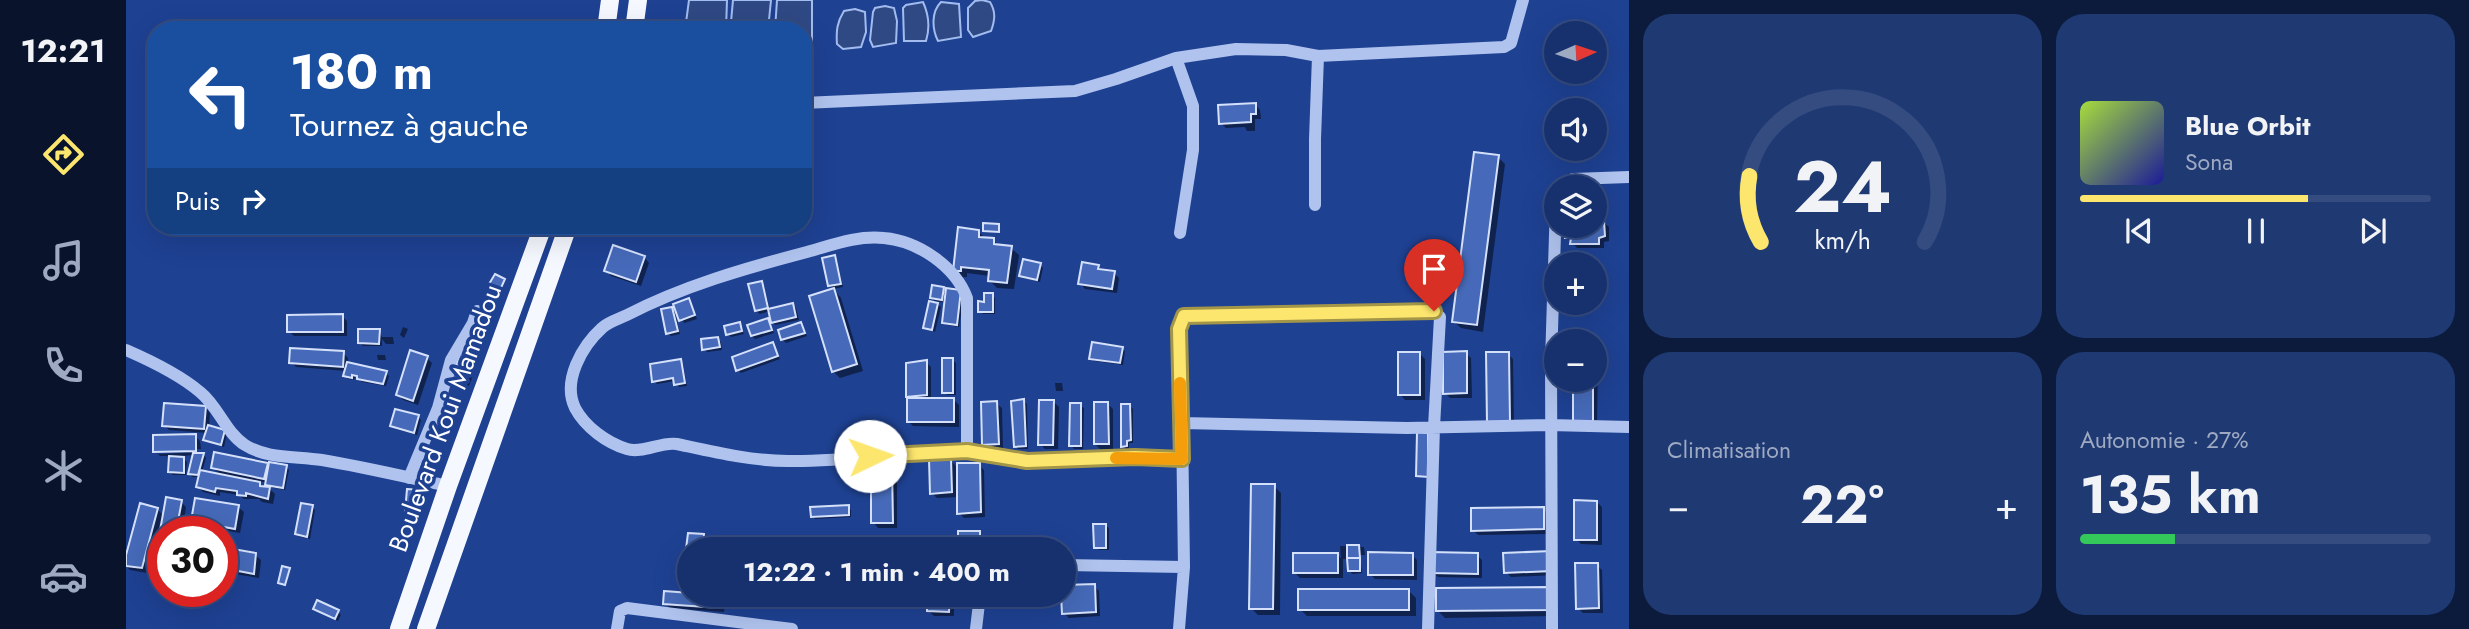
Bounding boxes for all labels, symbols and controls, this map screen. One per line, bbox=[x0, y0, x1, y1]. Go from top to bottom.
north arrow bbox=[1544, 21, 1606, 84]
map controls bbox=[1544, 21, 1607, 392]
text: 12:21 bbox=[21, 28, 105, 74]
text: 180 m bbox=[290, 37, 433, 107]
icon: left bbox=[175, 49, 266, 140]
button: sound bbox=[1544, 98, 1607, 161]
text: Tournez à gauche bbox=[290, 102, 528, 148]
text: Blue Orbit bbox=[2185, 107, 2310, 145]
icon: directions bbox=[39, 130, 88, 179]
text: 24 bbox=[1793, 134, 1892, 239]
text: Sona bbox=[2185, 145, 2233, 179]
button: layers bbox=[1544, 175, 1607, 238]
text: Puis bbox=[175, 182, 220, 220]
icon: right bbox=[234, 182, 272, 220]
icon: previous bbox=[2120, 212, 2158, 250]
icon: pause bbox=[2237, 212, 2275, 250]
icon: next bbox=[2354, 212, 2392, 250]
text: km/h bbox=[1814, 222, 1871, 258]
icon: music bbox=[39, 236, 88, 285]
pin bbox=[1404, 239, 1464, 311]
icon: arrive bbox=[1415, 250, 1453, 288]
button: + bbox=[1544, 252, 1607, 315]
street label: Boulevard Koui Mamadou bbox=[379, 279, 511, 557]
button: − bbox=[1544, 329, 1607, 392]
icon: phone bbox=[39, 341, 88, 390]
position arrow bbox=[833, 419, 907, 493]
text: Autonomie · 27% bbox=[2080, 423, 2248, 457]
text: Climatisation bbox=[1667, 433, 1791, 467]
icon: climate bbox=[39, 446, 88, 495]
text: 135 km bbox=[2080, 457, 2261, 533]
text: 22° bbox=[1800, 467, 1884, 543]
text: − bbox=[1667, 478, 1689, 533]
text: + bbox=[1995, 478, 2018, 533]
speed limit sign: 30 bbox=[147, 516, 238, 607]
icon: car bbox=[39, 552, 88, 601]
text: 12:22 · 1 min · 400 m bbox=[743, 553, 1010, 591]

